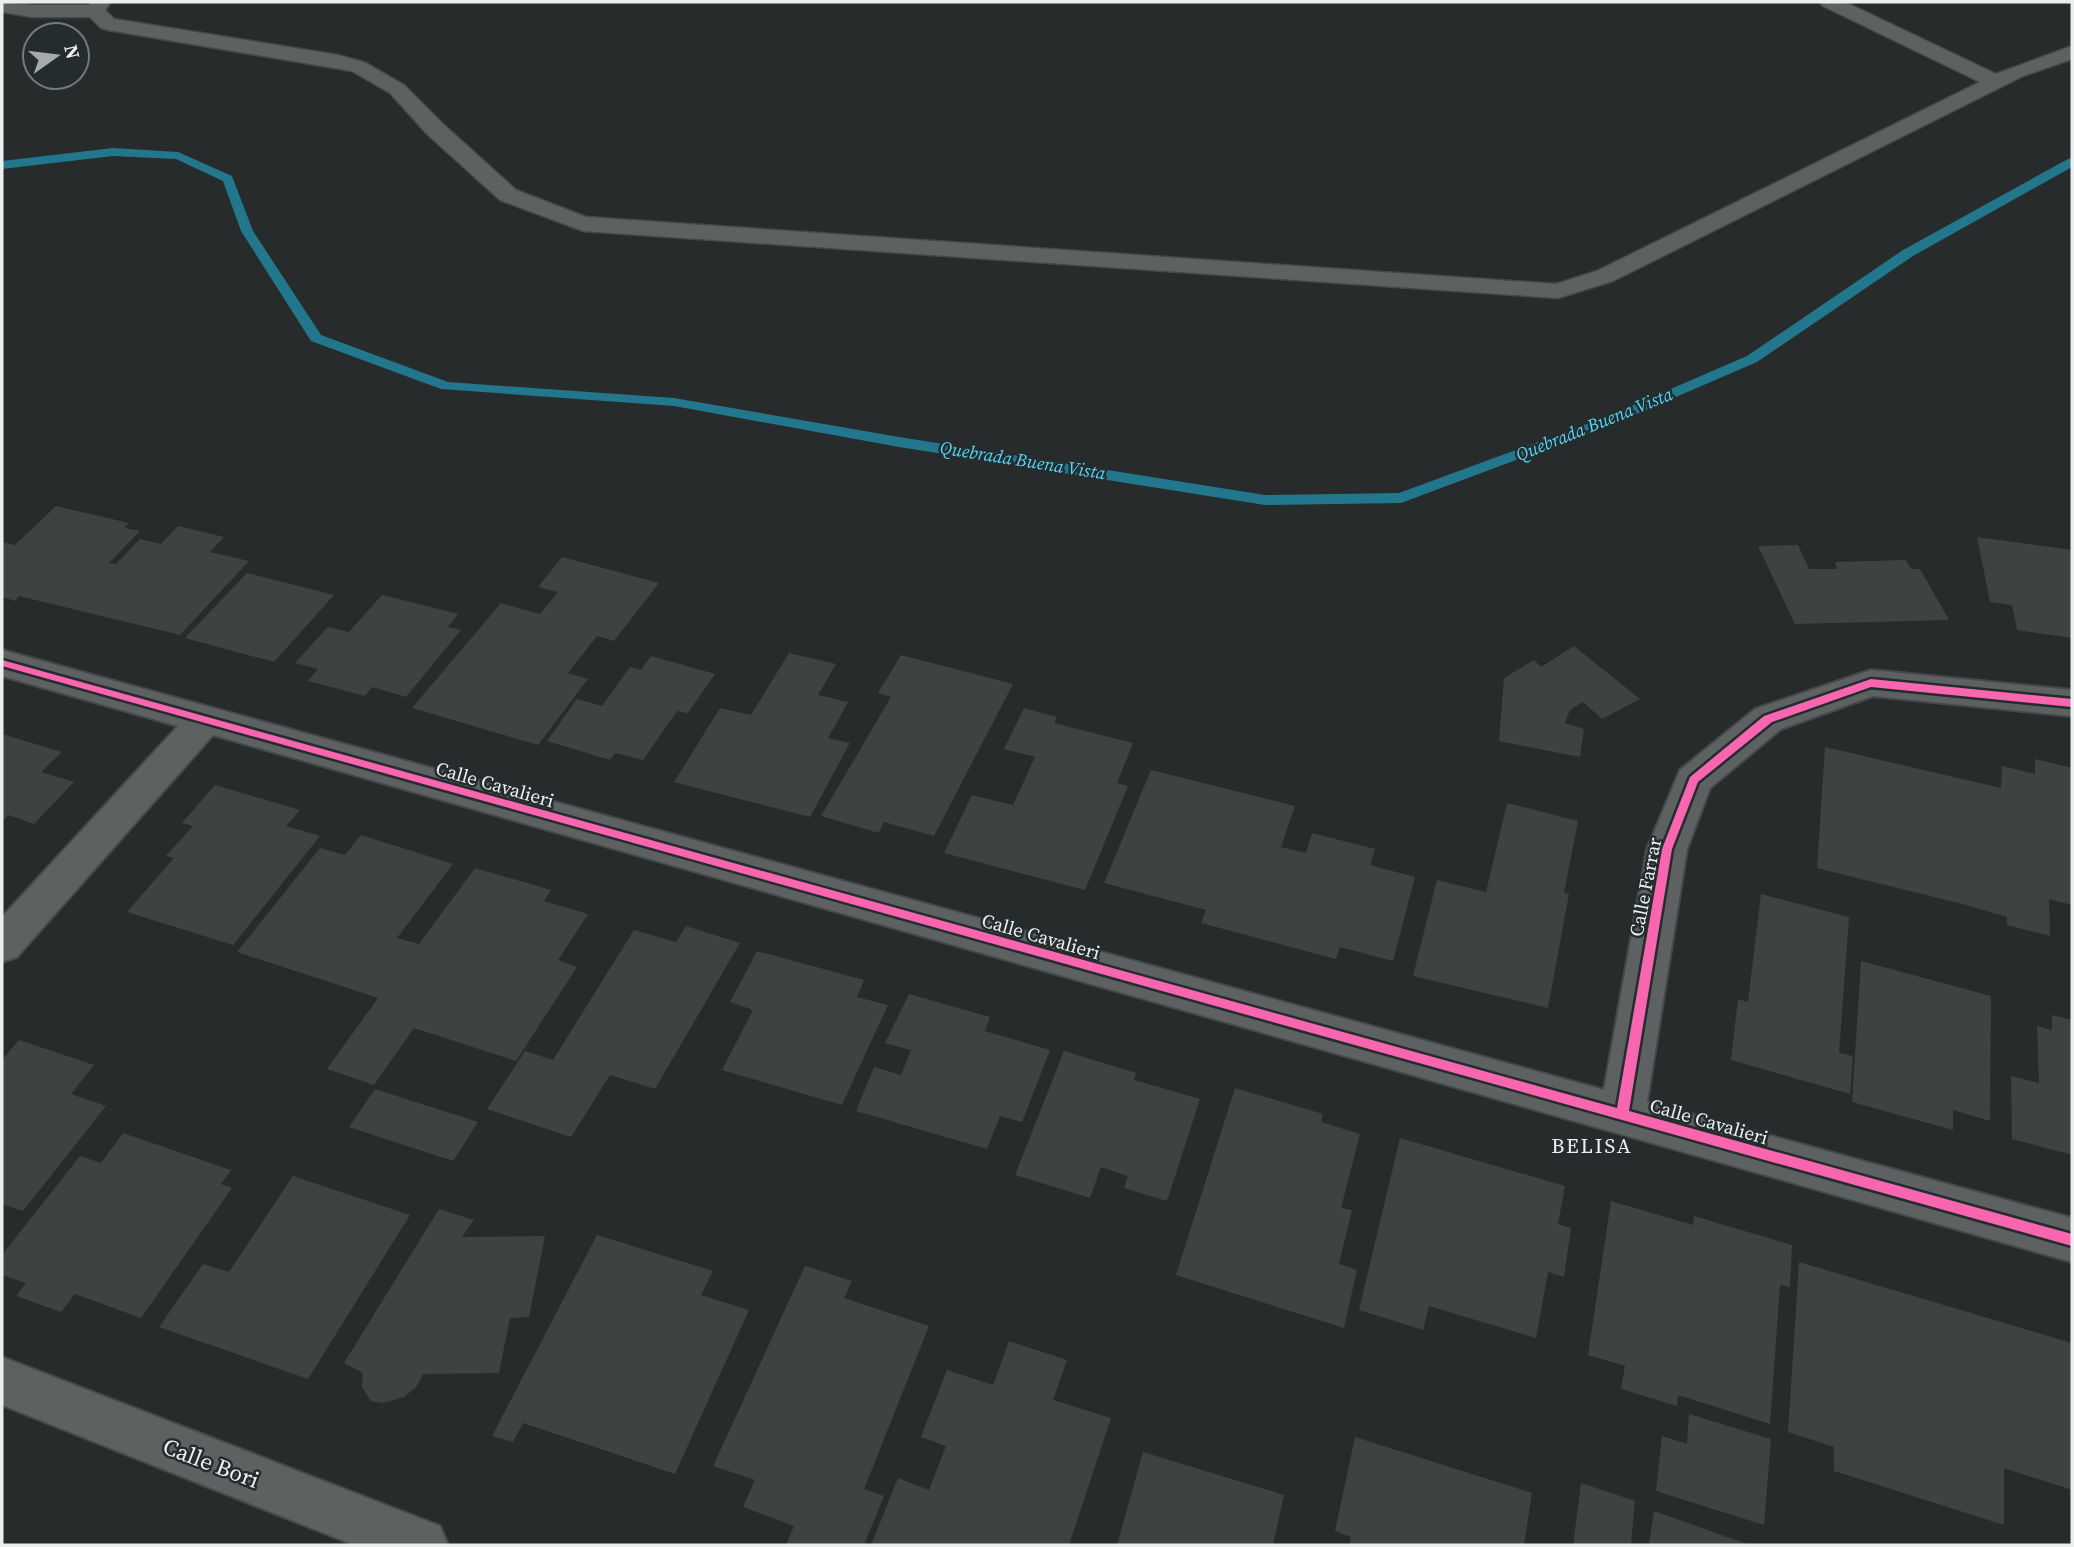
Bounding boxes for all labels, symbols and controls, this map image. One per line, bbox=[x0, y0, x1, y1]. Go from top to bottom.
north arrow bbox=[21, 21, 91, 91]
text: N bbox=[58, 42, 87, 62]
water label: Quebrada Buena Vista bbox=[1512, 381, 1677, 467]
water label: Quebrada Buena Vista bbox=[938, 435, 1108, 486]
street label: Calle Cavalieri bbox=[433, 755, 558, 813]
street label: Calle Farrar bbox=[1623, 835, 1667, 939]
street label: Calle Cavalieri bbox=[979, 907, 1104, 965]
street label: Calle Cavalieri bbox=[1647, 1092, 1772, 1150]
district label: BELISA bbox=[1551, 1131, 1633, 1160]
street label: Calle Bori bbox=[158, 1430, 264, 1496]

